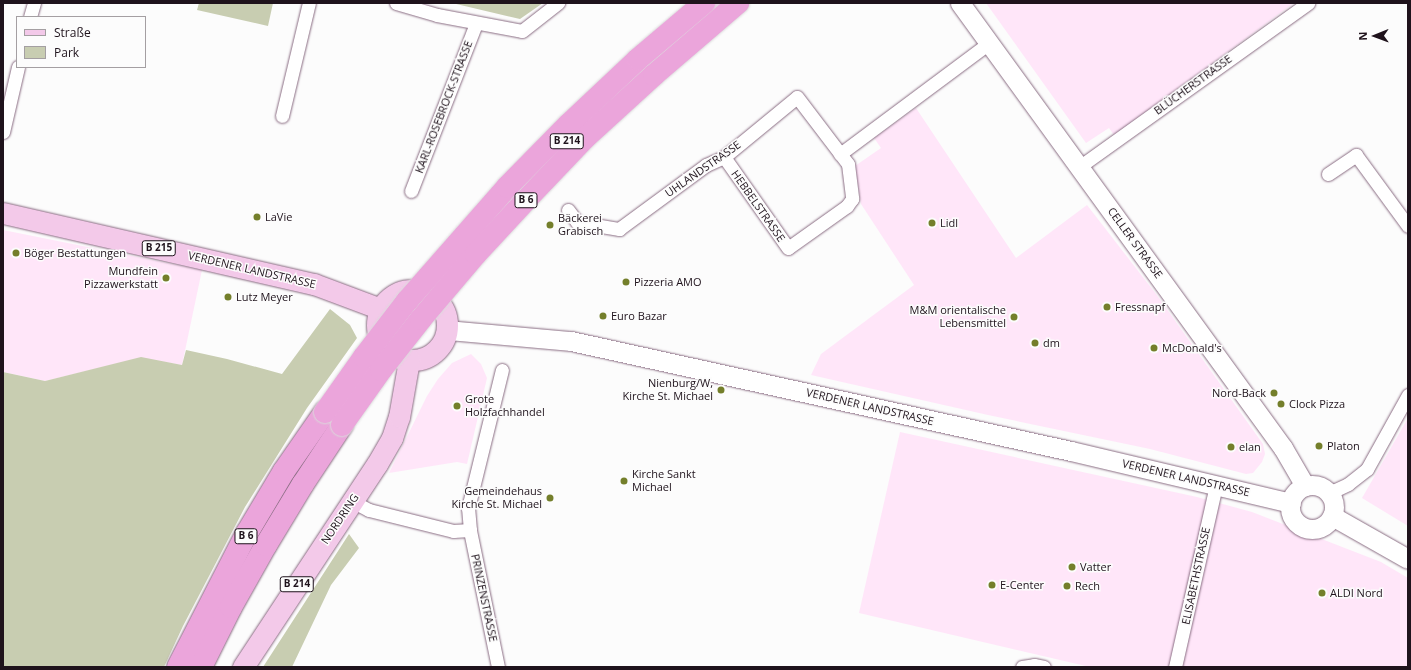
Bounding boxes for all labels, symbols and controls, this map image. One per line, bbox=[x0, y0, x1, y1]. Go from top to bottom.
legend bbox=[16, 16, 146, 68]
north arrow bbox=[1355, 16, 1395, 56]
text: Straße bbox=[54, 24, 91, 41]
text: N bbox=[1355, 32, 1370, 41]
street label: KARL-ROSEBROCK-STRASSE bbox=[413, 39, 475, 175]
text: Park bbox=[54, 44, 79, 61]
street label: BLÜCHERSTRASSE bbox=[1152, 52, 1234, 118]
road number: B 214 bbox=[549, 133, 585, 149]
street label: UHLANDSTRASSE bbox=[663, 138, 743, 200]
street label: HEBBELSTRASSE bbox=[728, 168, 788, 244]
road number: B 6 bbox=[514, 192, 538, 208]
street label: CELLER STRASSE bbox=[1105, 205, 1165, 281]
place label: LaVie bbox=[265, 210, 292, 224]
marker: LaVie bbox=[252, 212, 262, 222]
place label: Bäckerei Grabisch bbox=[558, 212, 603, 238]
place label: Lidl bbox=[940, 216, 958, 230]
marker: Lidl bbox=[927, 218, 937, 228]
marker: Bäckerei Grabisch bbox=[545, 220, 555, 230]
road number: B 215 bbox=[141, 240, 177, 256]
place label: Böger Bestattungen bbox=[24, 246, 126, 260]
marker: Böger Bestattungen bbox=[11, 248, 21, 258]
street label: VERDENER LANDSTRASSE bbox=[187, 249, 317, 291]
place label: Mundfein Pizzawerkstatt bbox=[84, 265, 158, 291]
marker: Mundfein Pizzawerkstatt bbox=[161, 273, 171, 283]
place label: Pizzeria AMO bbox=[634, 275, 702, 289]
marker: Pizzeria AMO bbox=[621, 277, 631, 287]
place label: Lutz Meyer bbox=[236, 290, 293, 304]
marker: Lutz Meyer bbox=[223, 292, 233, 302]
place label: Fressnapf bbox=[1115, 300, 1165, 314]
marker: Fressnapf bbox=[1102, 302, 1112, 312]
place label: M&M orientalische Lebensmittel bbox=[910, 304, 1006, 330]
place label: Euro Bazar bbox=[611, 309, 667, 323]
marker: Euro Bazar bbox=[598, 311, 608, 321]
marker: M&M orientalische Lebensmittel bbox=[1009, 312, 1019, 322]
place label: dm bbox=[1043, 336, 1060, 350]
marker: dm bbox=[1030, 338, 1040, 348]
place label: McDonald's bbox=[1162, 341, 1222, 355]
marker: McDonald's bbox=[1149, 343, 1159, 353]
place label: Nienburg/W, Kirche St. Michael bbox=[622, 377, 713, 403]
marker: Nienburg/W, Kirche St. Michael bbox=[716, 385, 726, 395]
street label: VERDENER LANDSTRASSE bbox=[805, 386, 935, 428]
place label: Nord-Back bbox=[1212, 386, 1266, 400]
marker: Nord-Back bbox=[1269, 388, 1279, 398]
place label: Grote Holzfachhandel bbox=[465, 393, 545, 419]
place label: Clock Pizza bbox=[1289, 397, 1345, 411]
marker: Clock Pizza bbox=[1276, 399, 1286, 409]
marker: Grote Holzfachhandel bbox=[452, 401, 462, 411]
place label: Platon bbox=[1327, 439, 1360, 453]
place label: elan bbox=[1239, 440, 1261, 454]
marker: Platon bbox=[1314, 441, 1324, 451]
marker: elan bbox=[1226, 442, 1236, 452]
street label: VERDENER LANDSTRASSE bbox=[1121, 457, 1251, 499]
place label: Kirche Sankt Michael bbox=[632, 468, 696, 494]
marker: Kirche Sankt Michael bbox=[619, 476, 629, 486]
place label: Gemeindehaus Kirche St. Michael bbox=[451, 485, 542, 511]
street label: NORDRING bbox=[318, 491, 362, 547]
marker: Gemeindehaus Kirche St. Michael bbox=[545, 493, 555, 503]
street label: ELISABETHSTRASSE bbox=[1179, 526, 1213, 626]
road number: B 6 bbox=[234, 528, 258, 544]
street label: PRINZENSTRASSE bbox=[468, 553, 500, 643]
place label: Vatter bbox=[1080, 560, 1111, 574]
marker: Vatter bbox=[1067, 562, 1077, 572]
road number: B 214 bbox=[279, 576, 315, 592]
place label: E-Center bbox=[1000, 578, 1044, 592]
place label: Rech bbox=[1075, 579, 1100, 593]
marker: E-Center bbox=[987, 580, 997, 590]
marker: Rech bbox=[1062, 581, 1072, 591]
place label: ALDI Nord bbox=[1330, 586, 1383, 600]
marker: ALDI Nord bbox=[1317, 588, 1327, 598]

